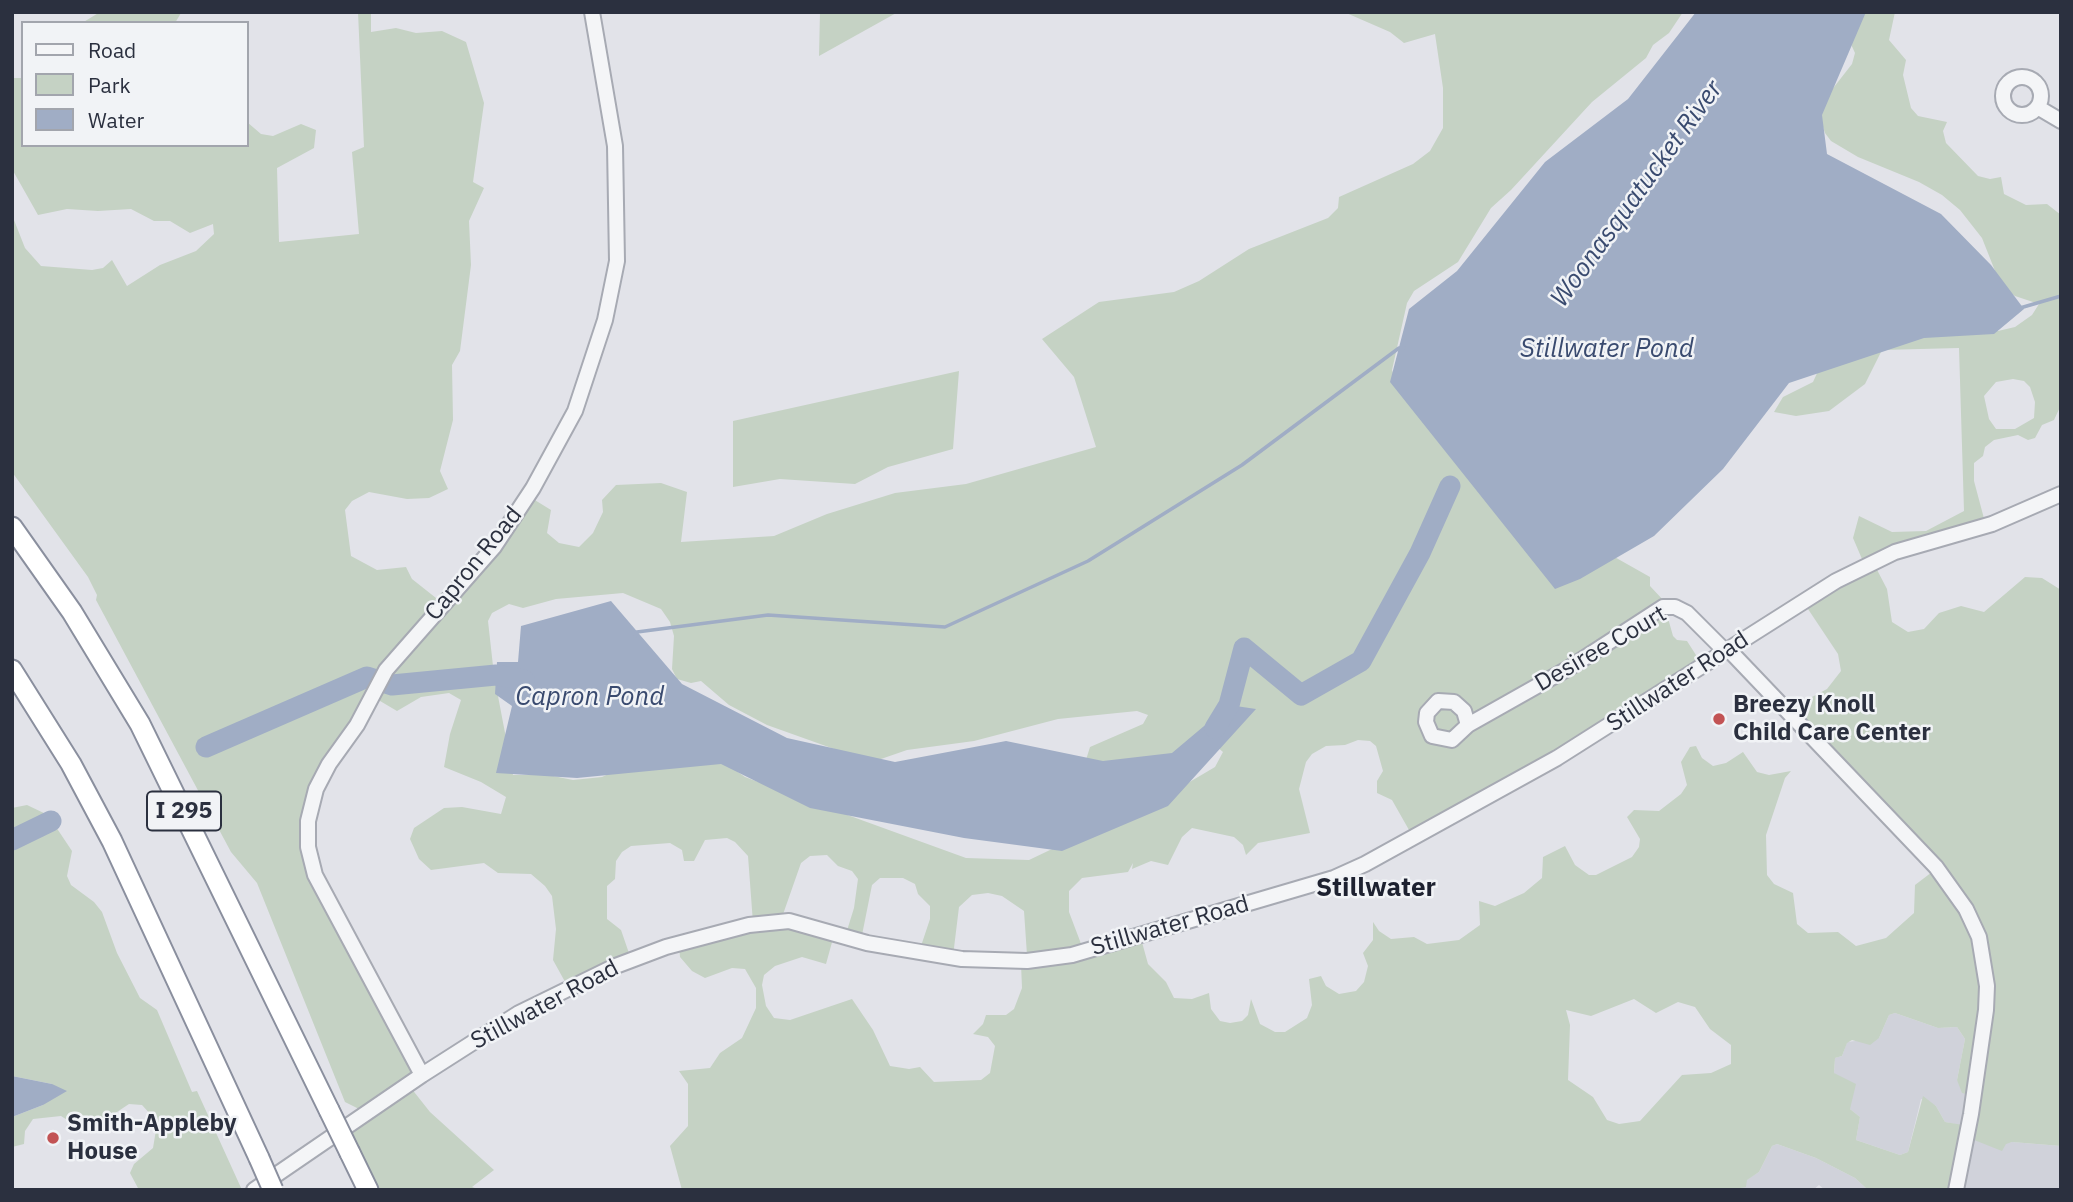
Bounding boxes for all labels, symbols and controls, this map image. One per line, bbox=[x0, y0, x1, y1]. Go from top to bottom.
legend bbox=[21, 21, 248, 147]
text: Road bbox=[88, 36, 136, 64]
text: Park bbox=[88, 71, 131, 99]
water label: Woonasquatucket River bbox=[1544, 75, 1730, 313]
text: Water bbox=[88, 106, 144, 134]
water label: Stillwater Pond bbox=[1520, 333, 1694, 365]
street label: Capron Road bbox=[419, 501, 529, 627]
street label: Desiree Court bbox=[1530, 600, 1672, 698]
street label: Stillwater Road bbox=[1602, 625, 1754, 739]
water label: Capron Pond bbox=[516, 681, 664, 713]
place label: Breezy Knoll Child Care Center bbox=[1733, 691, 1931, 747]
marker: Breezy Knoll Child Care Center bbox=[1711, 711, 1727, 727]
road number: I 295 bbox=[147, 792, 221, 831]
district label: Stillwater bbox=[1316, 872, 1436, 904]
street label: Stillwater Road bbox=[1088, 890, 1252, 962]
street label: Stillwater Road bbox=[466, 954, 624, 1056]
place label: Smith-Appleby House bbox=[67, 1110, 237, 1166]
marker: Smith-Appleby House bbox=[45, 1130, 61, 1146]

